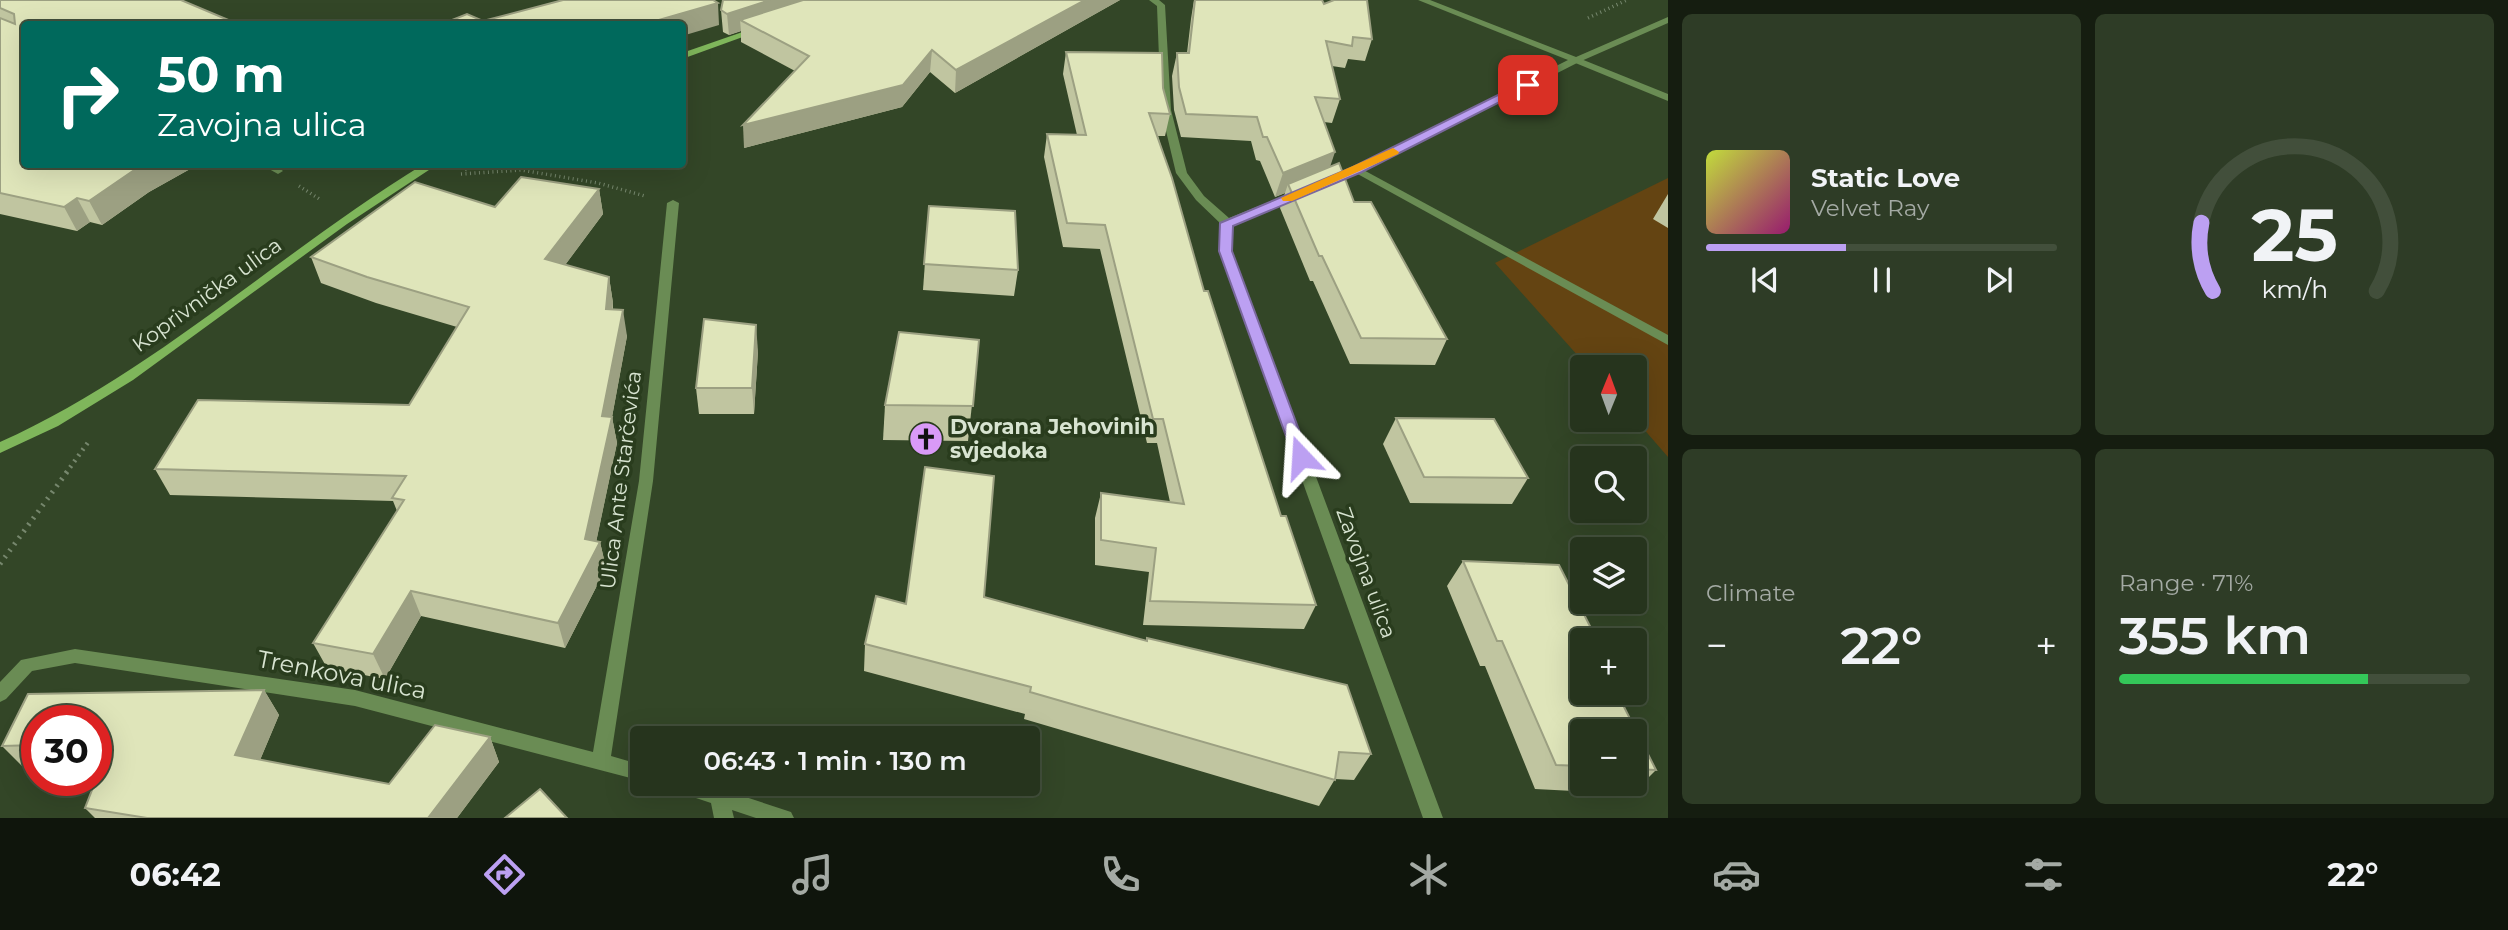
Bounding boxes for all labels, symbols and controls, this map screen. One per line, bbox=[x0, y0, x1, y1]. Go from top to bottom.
text: 50 m bbox=[157, 45, 285, 104]
icon: right bbox=[42, 49, 133, 140]
pin bbox=[1498, 55, 1558, 115]
icon: arrive bbox=[1509, 66, 1547, 104]
text: Zavojna ulica bbox=[157, 105, 367, 144]
text: Static Love bbox=[1811, 162, 1960, 194]
text: 25 bbox=[2251, 191, 2338, 279]
text: Velvet Ray bbox=[1811, 194, 1929, 222]
street label: Koprivnička ulica bbox=[127, 232, 286, 357]
icon: previous bbox=[1746, 261, 1784, 299]
icon: pause bbox=[1863, 261, 1901, 299]
icon: next bbox=[1980, 261, 2018, 299]
text: km/h bbox=[2261, 274, 2328, 304]
north arrow bbox=[1570, 355, 1647, 432]
map controls bbox=[1570, 355, 1647, 796]
street label: Ulica Ante Starčevića bbox=[595, 369, 646, 591]
place label: Dvorana Jehovinih svjedoka bbox=[950, 414, 1155, 463]
church icon: Dvorana Jehovinih svjedoka bbox=[907, 420, 945, 458]
position arrow bbox=[1264, 420, 1338, 494]
button: search bbox=[1570, 446, 1647, 523]
street label: Zavojna ulica bbox=[1331, 504, 1402, 642]
button: layers bbox=[1570, 537, 1647, 614]
text: Range · 71% bbox=[2119, 569, 2253, 597]
text: Climate bbox=[1706, 579, 1795, 607]
text: 355 km bbox=[2119, 604, 2311, 667]
text: 22° bbox=[1840, 614, 1923, 677]
text: − bbox=[1706, 622, 1728, 669]
text: + bbox=[2035, 622, 2057, 669]
button: + bbox=[1570, 628, 1647, 705]
street label: Trenkova ulica bbox=[255, 644, 429, 705]
speed limit sign: 30 bbox=[21, 705, 112, 796]
button: − bbox=[1570, 719, 1647, 796]
text: 06:43 · 1 min · 130 m bbox=[703, 745, 967, 777]
icon: directions bbox=[480, 850, 529, 899]
icon: music bbox=[788, 850, 837, 899]
icon: phone bbox=[1096, 850, 1145, 899]
icon: climate bbox=[1404, 850, 1453, 899]
icon: car bbox=[1712, 850, 1761, 899]
icon: filters bbox=[2019, 850, 2068, 899]
text: 06:42 bbox=[129, 855, 221, 894]
text: 22° bbox=[2327, 855, 2378, 894]

